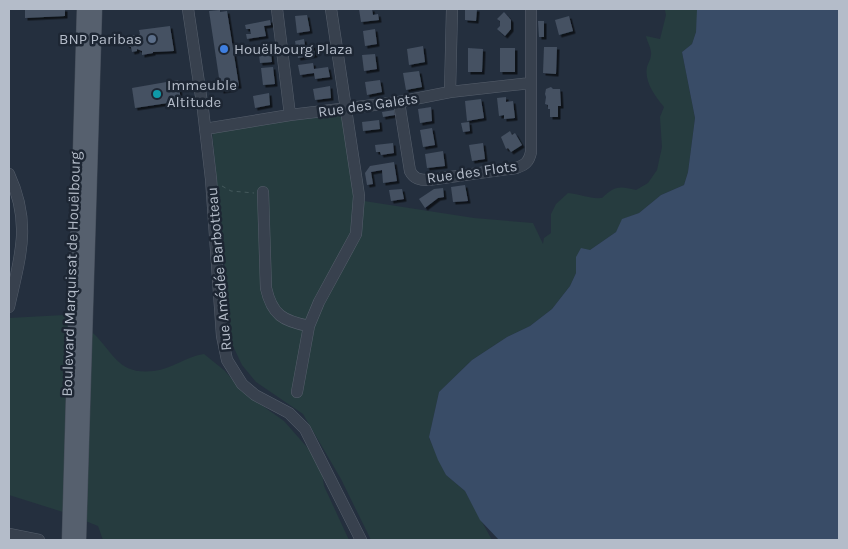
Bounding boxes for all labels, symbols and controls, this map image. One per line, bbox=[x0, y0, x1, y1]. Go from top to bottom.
place label: BNP Paribas bbox=[59, 30, 142, 48]
marker: BNP Paribas bbox=[146, 33, 158, 45]
place label: Houëlbourg Plaza bbox=[234, 40, 353, 58]
marker: Houëlbourg Plaza bbox=[218, 43, 230, 55]
place label: Immeuble Altitude bbox=[167, 76, 237, 111]
marker: Immeuble Altitude bbox=[151, 88, 163, 100]
street label: Rue des Galets bbox=[317, 89, 419, 121]
street label: Boulevard Marquisat de Houëlbourg bbox=[58, 151, 84, 397]
street label: Rue des Flots bbox=[426, 157, 518, 187]
street label: Rue Amédée Barbotteau bbox=[203, 186, 235, 352]

